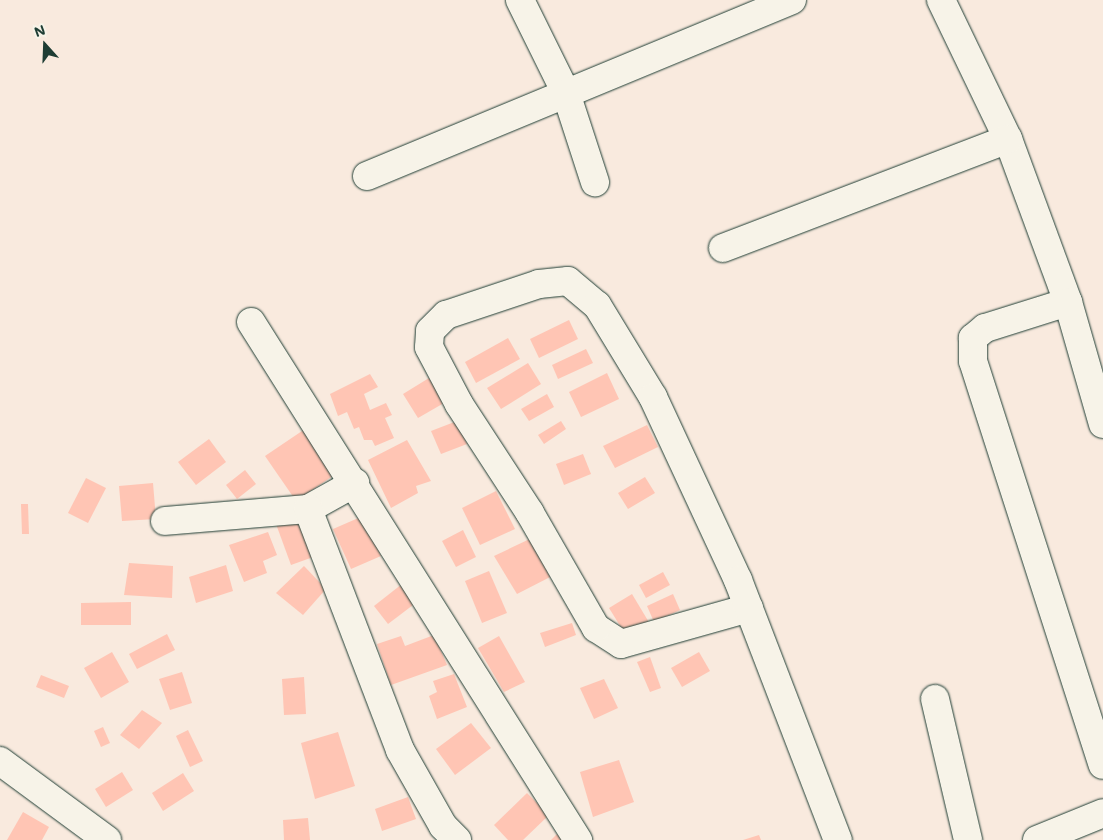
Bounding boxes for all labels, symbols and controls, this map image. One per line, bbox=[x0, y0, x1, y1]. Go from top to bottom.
north arrow bbox=[20, 20, 70, 70]
text: N bbox=[31, 20, 48, 41]

